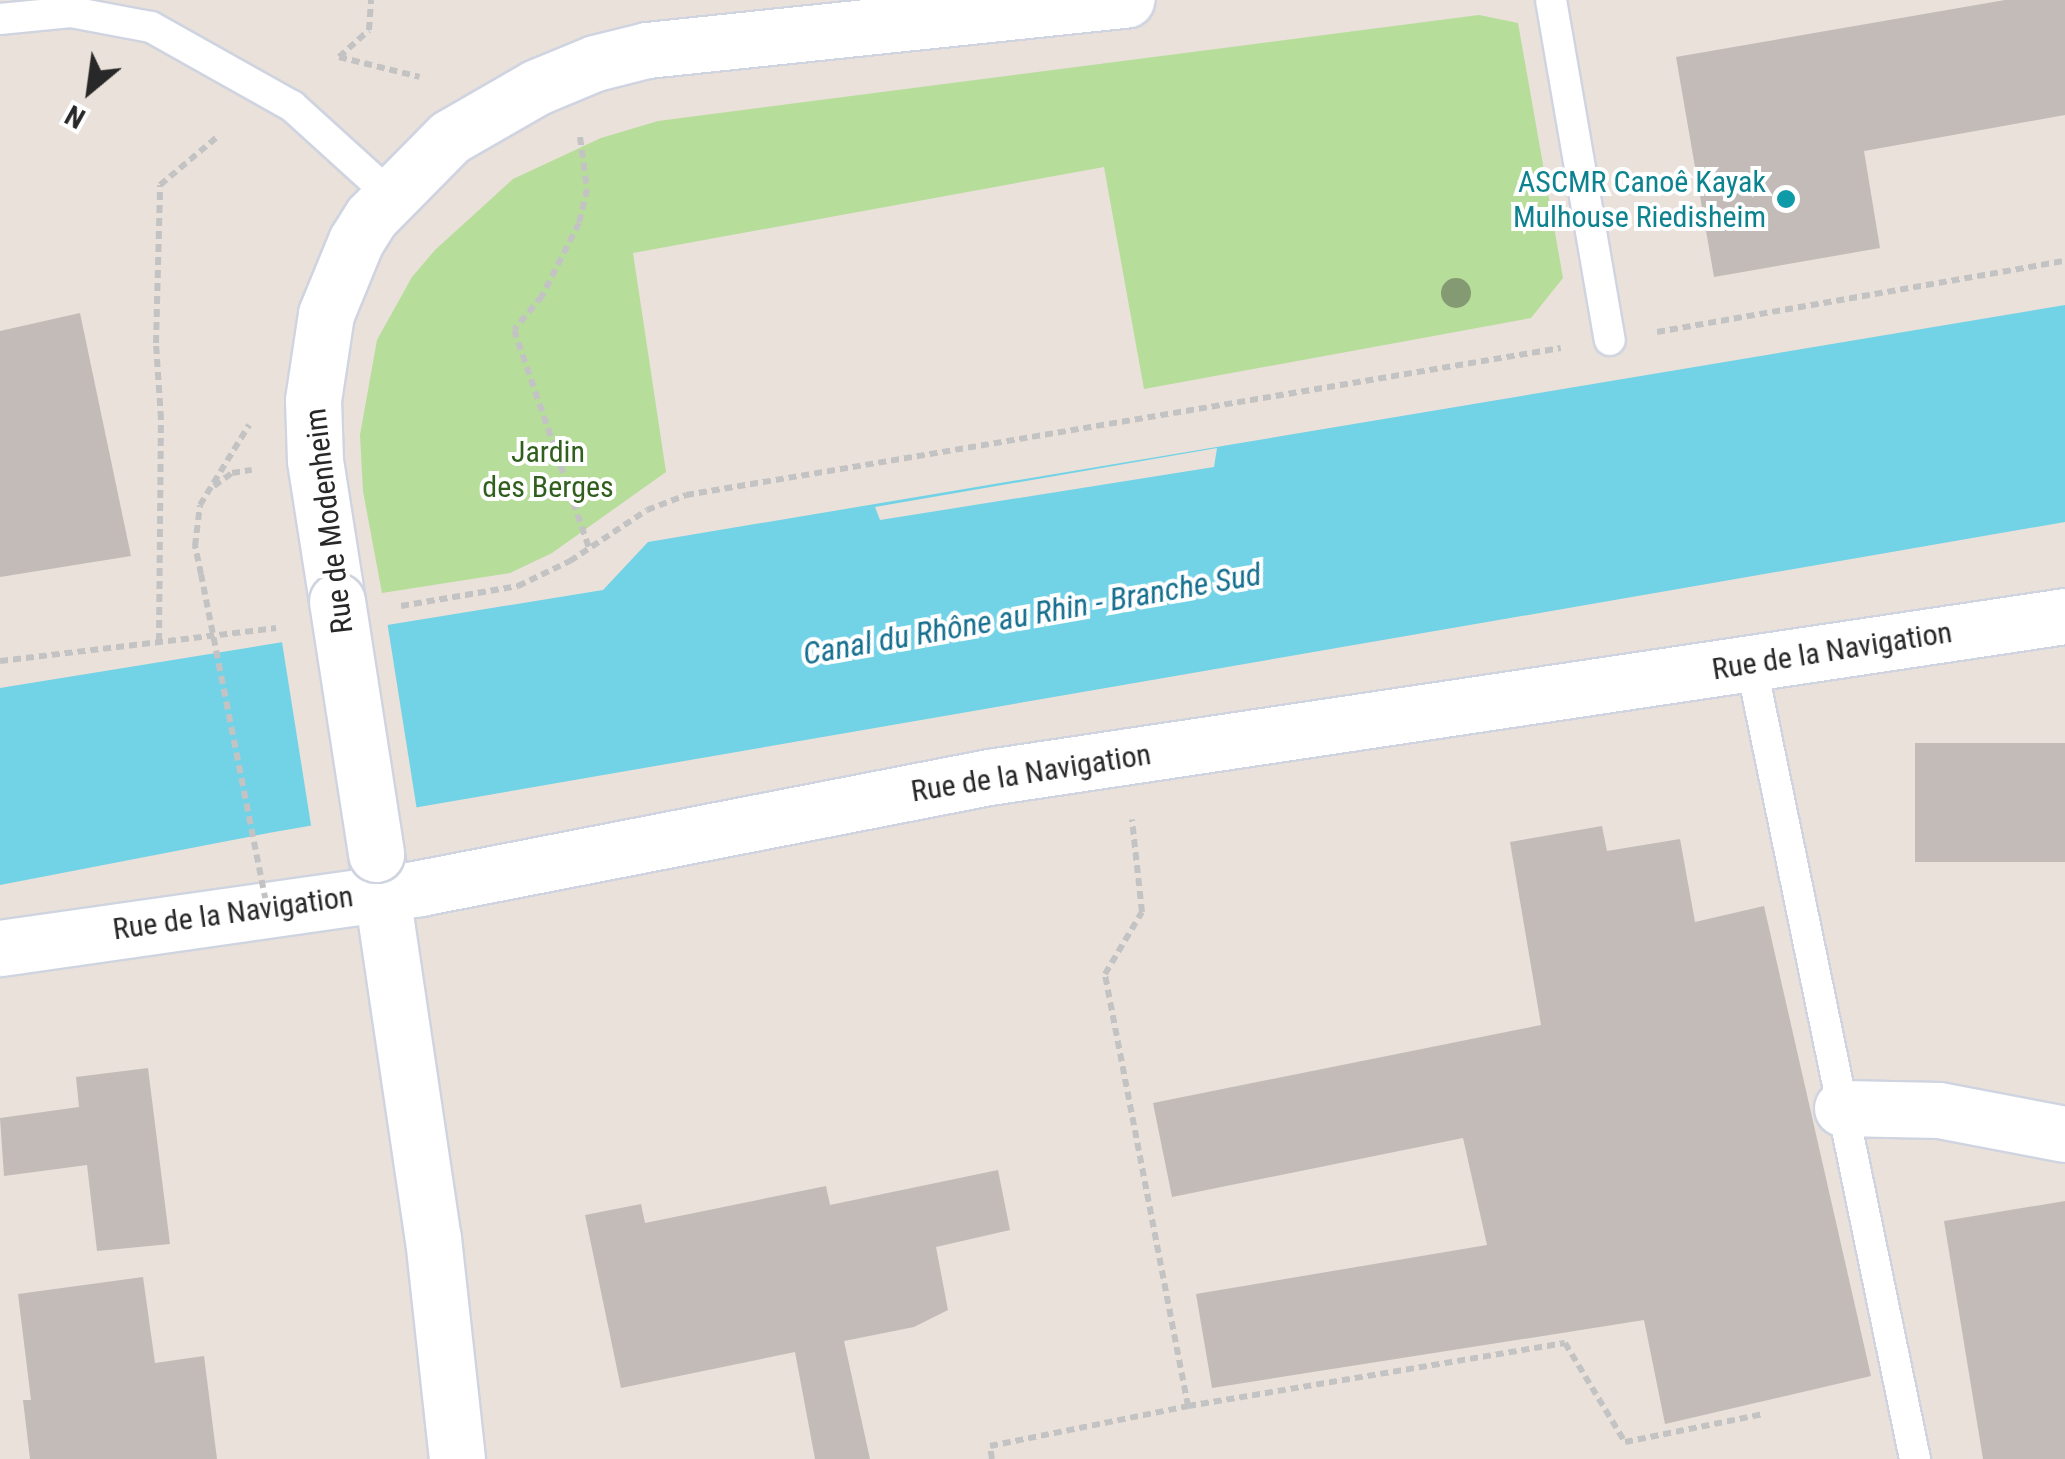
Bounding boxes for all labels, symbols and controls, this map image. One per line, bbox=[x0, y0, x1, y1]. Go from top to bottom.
north arrow bbox=[40, 40, 140, 140]
text: N bbox=[60, 98, 91, 135]
place label: ASCMR Canoê Kayak Mulhouse Riedisheim bbox=[1513, 164, 1766, 234]
marker: ASCMR Canoê Kayak Mulhouse Riedisheim bbox=[1775, 188, 1797, 210]
street label: Rue de Modenheim bbox=[297, 406, 361, 636]
park label: Jardin des Berges bbox=[482, 434, 614, 504]
water label: Canal du Rhône au Rhin - Branche Sud bbox=[800, 555, 1264, 673]
street label: Rue de la Navigation bbox=[1710, 614, 1954, 688]
street label: Rue de la Navigation bbox=[909, 736, 1153, 810]
street label: Rue de la Navigation bbox=[111, 878, 355, 948]

